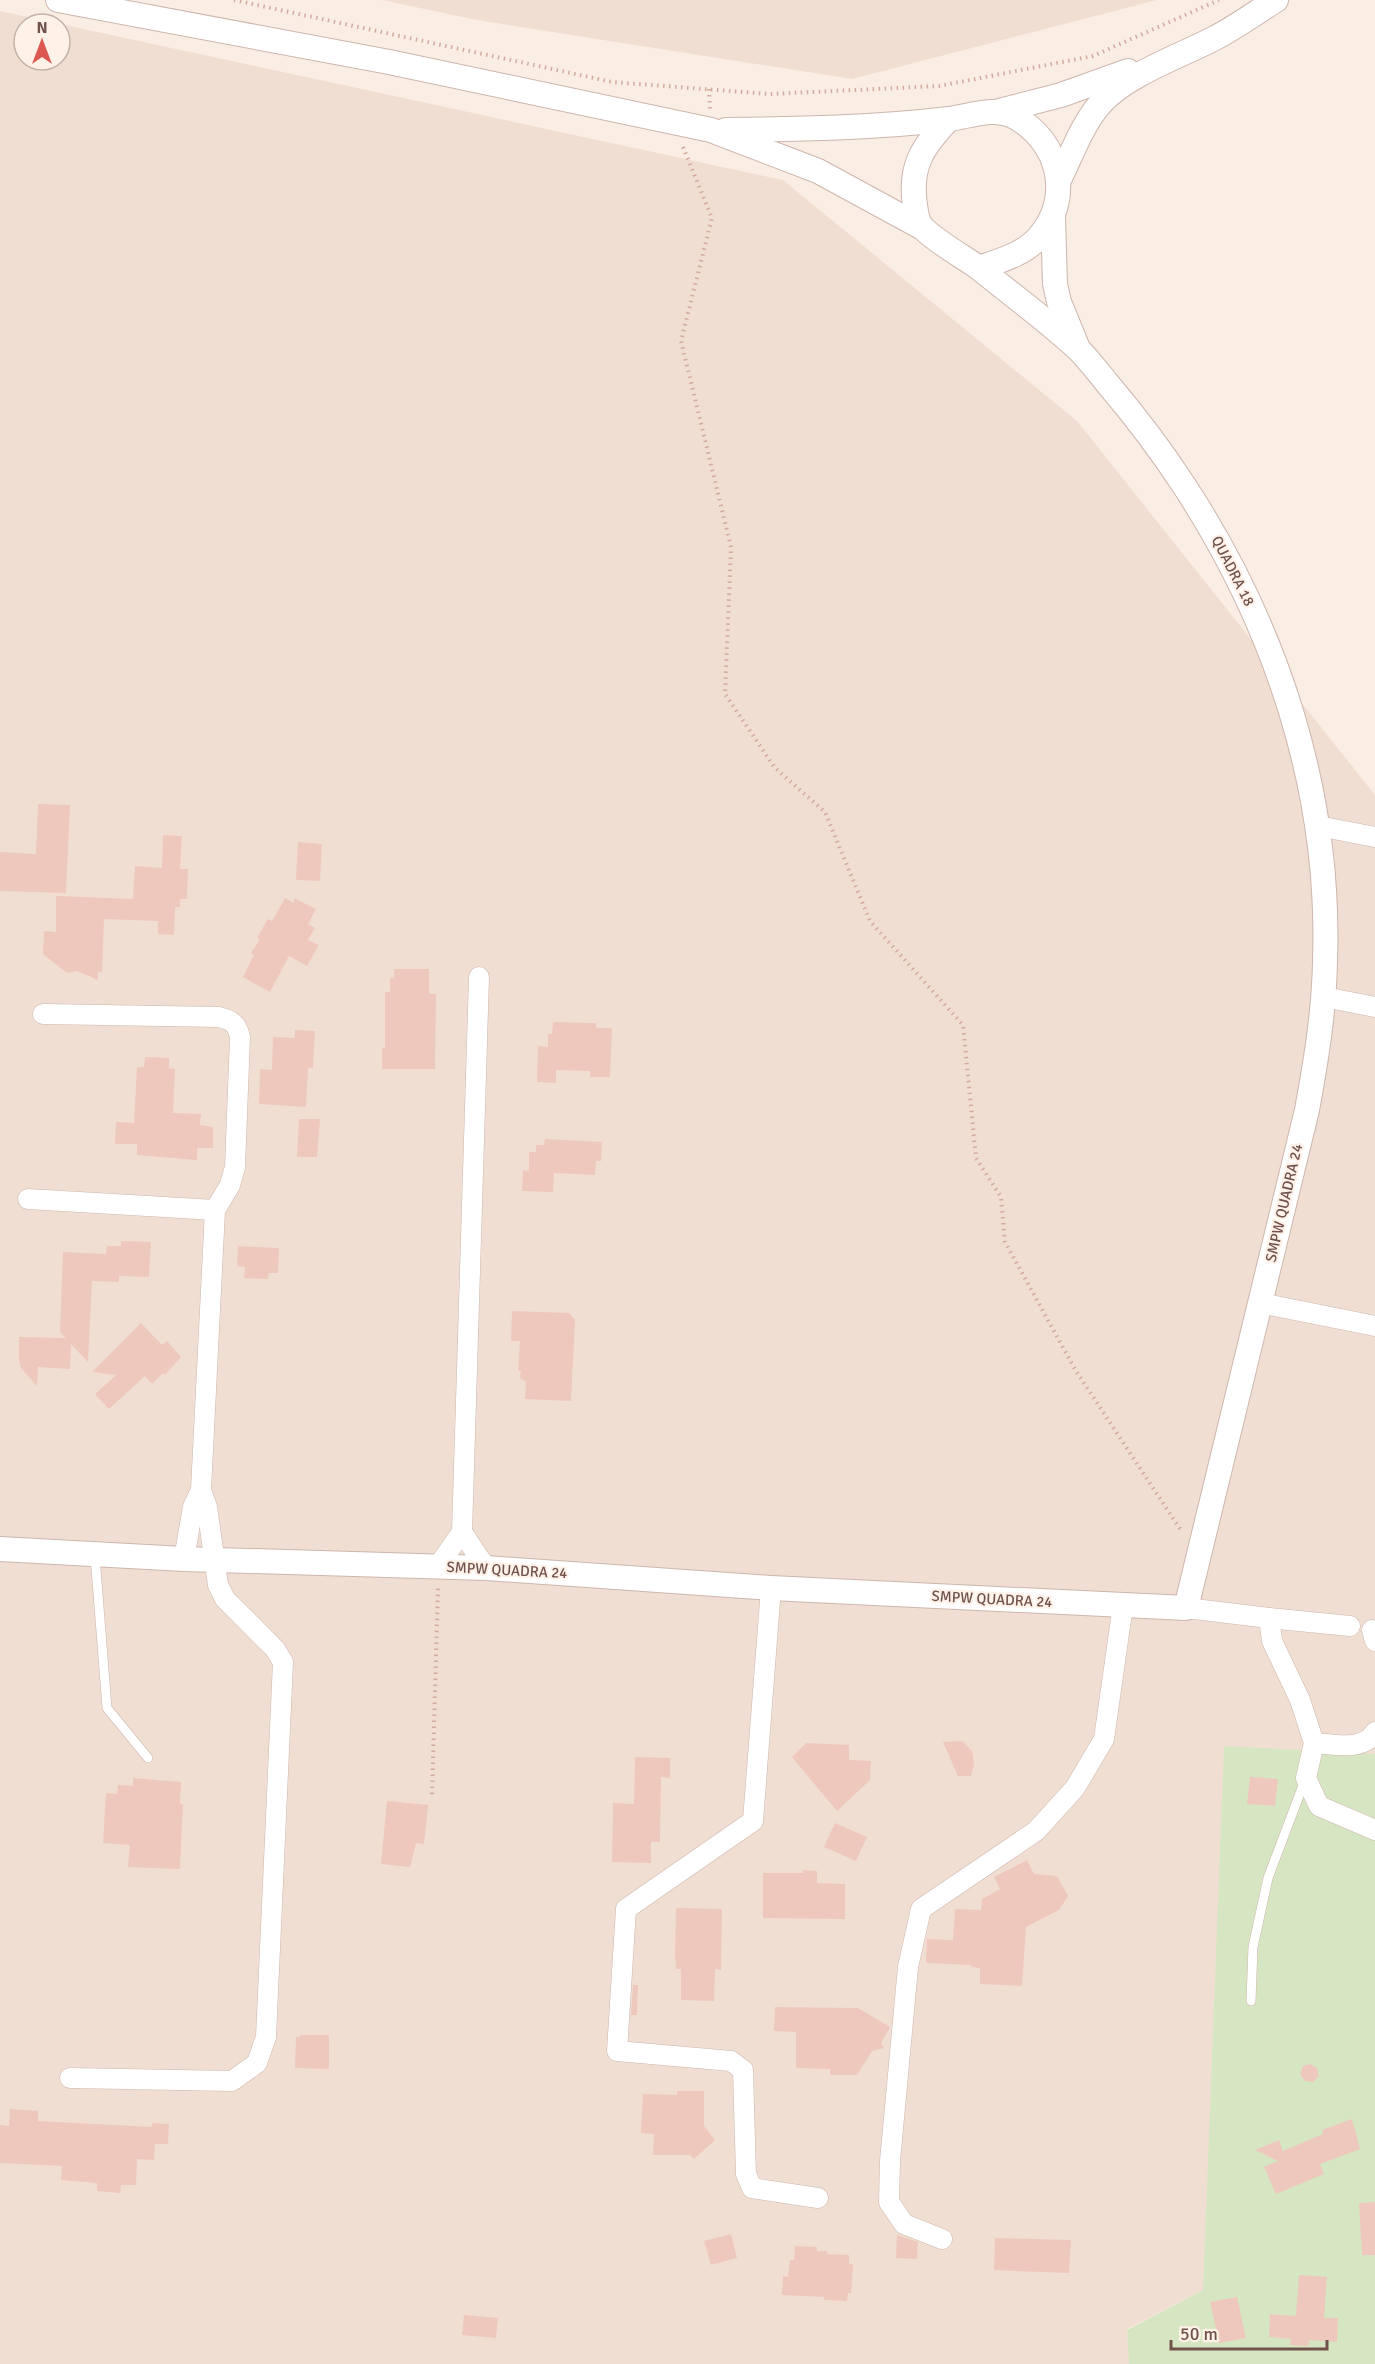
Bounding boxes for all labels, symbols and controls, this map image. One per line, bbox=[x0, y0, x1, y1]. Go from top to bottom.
north arrow bbox=[12, 12, 72, 72]
text: N bbox=[36, 18, 48, 38]
street label: QUADRA 18 bbox=[1208, 533, 1258, 609]
street label: SMPW QUADRA 24 bbox=[1262, 1142, 1306, 1264]
street label: SMPW QUADRA 24 bbox=[446, 1558, 568, 1582]
street label: SMPW QUADRA 24 bbox=[931, 1587, 1053, 1611]
scale bar bbox=[1171, 2313, 1327, 2351]
text: 50 m bbox=[1180, 2323, 1218, 2345]

